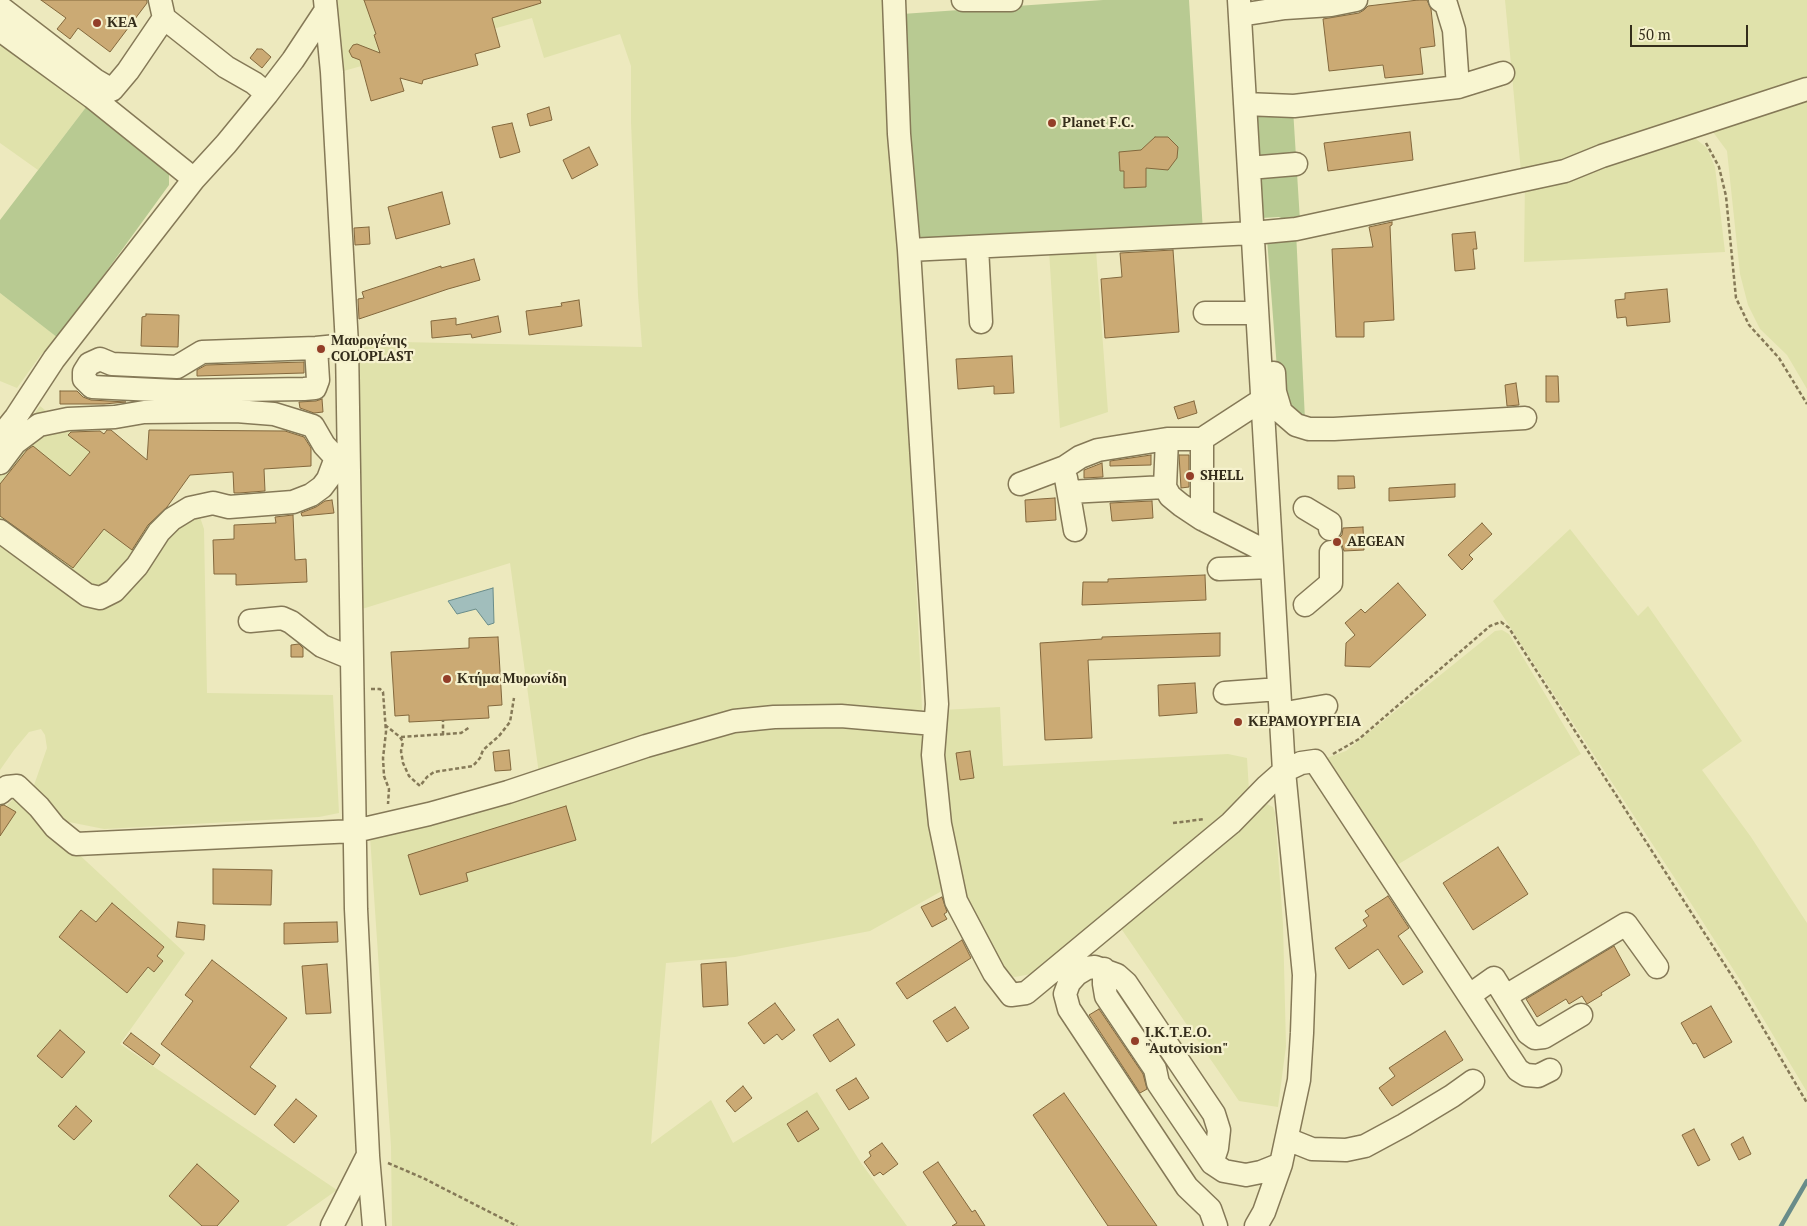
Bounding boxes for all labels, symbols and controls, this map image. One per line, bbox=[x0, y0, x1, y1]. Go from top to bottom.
place label: ΚΕΑ bbox=[107, 15, 137, 31]
scale bar bbox=[1632, 15, 1750, 47]
marker: ΚΕΑ bbox=[91, 17, 103, 29]
text: 50 m bbox=[1638, 24, 1671, 44]
place label: Planet F.C. bbox=[1062, 115, 1134, 131]
marker: Planet F.C. bbox=[1046, 117, 1058, 129]
place label: Μαυρογένης COLOPLAST bbox=[331, 333, 413, 366]
marker: Μαυρογένης COLOPLAST bbox=[315, 343, 327, 355]
place label: SHELL bbox=[1200, 468, 1243, 484]
marker: SHELL bbox=[1184, 470, 1196, 482]
place label: AEGEAN bbox=[1347, 534, 1405, 550]
marker: AEGEAN bbox=[1331, 536, 1343, 548]
place label: Κτήμα Μυρωνίδη bbox=[457, 671, 567, 687]
marker: Κτήμα Μυρωνίδη bbox=[441, 673, 453, 685]
place label: ΚΕΡΑΜΟΥΡΓΕΙΑ bbox=[1248, 714, 1361, 730]
marker: ΚΕΡΑΜΟΥΡΓΕΙΑ bbox=[1232, 716, 1244, 728]
place label: I.Κ.Τ.Ε.Ο. "Autovision" bbox=[1145, 1025, 1228, 1058]
marker: I.Κ.Τ.Ε.Ο. "Autovision" bbox=[1129, 1035, 1141, 1047]

